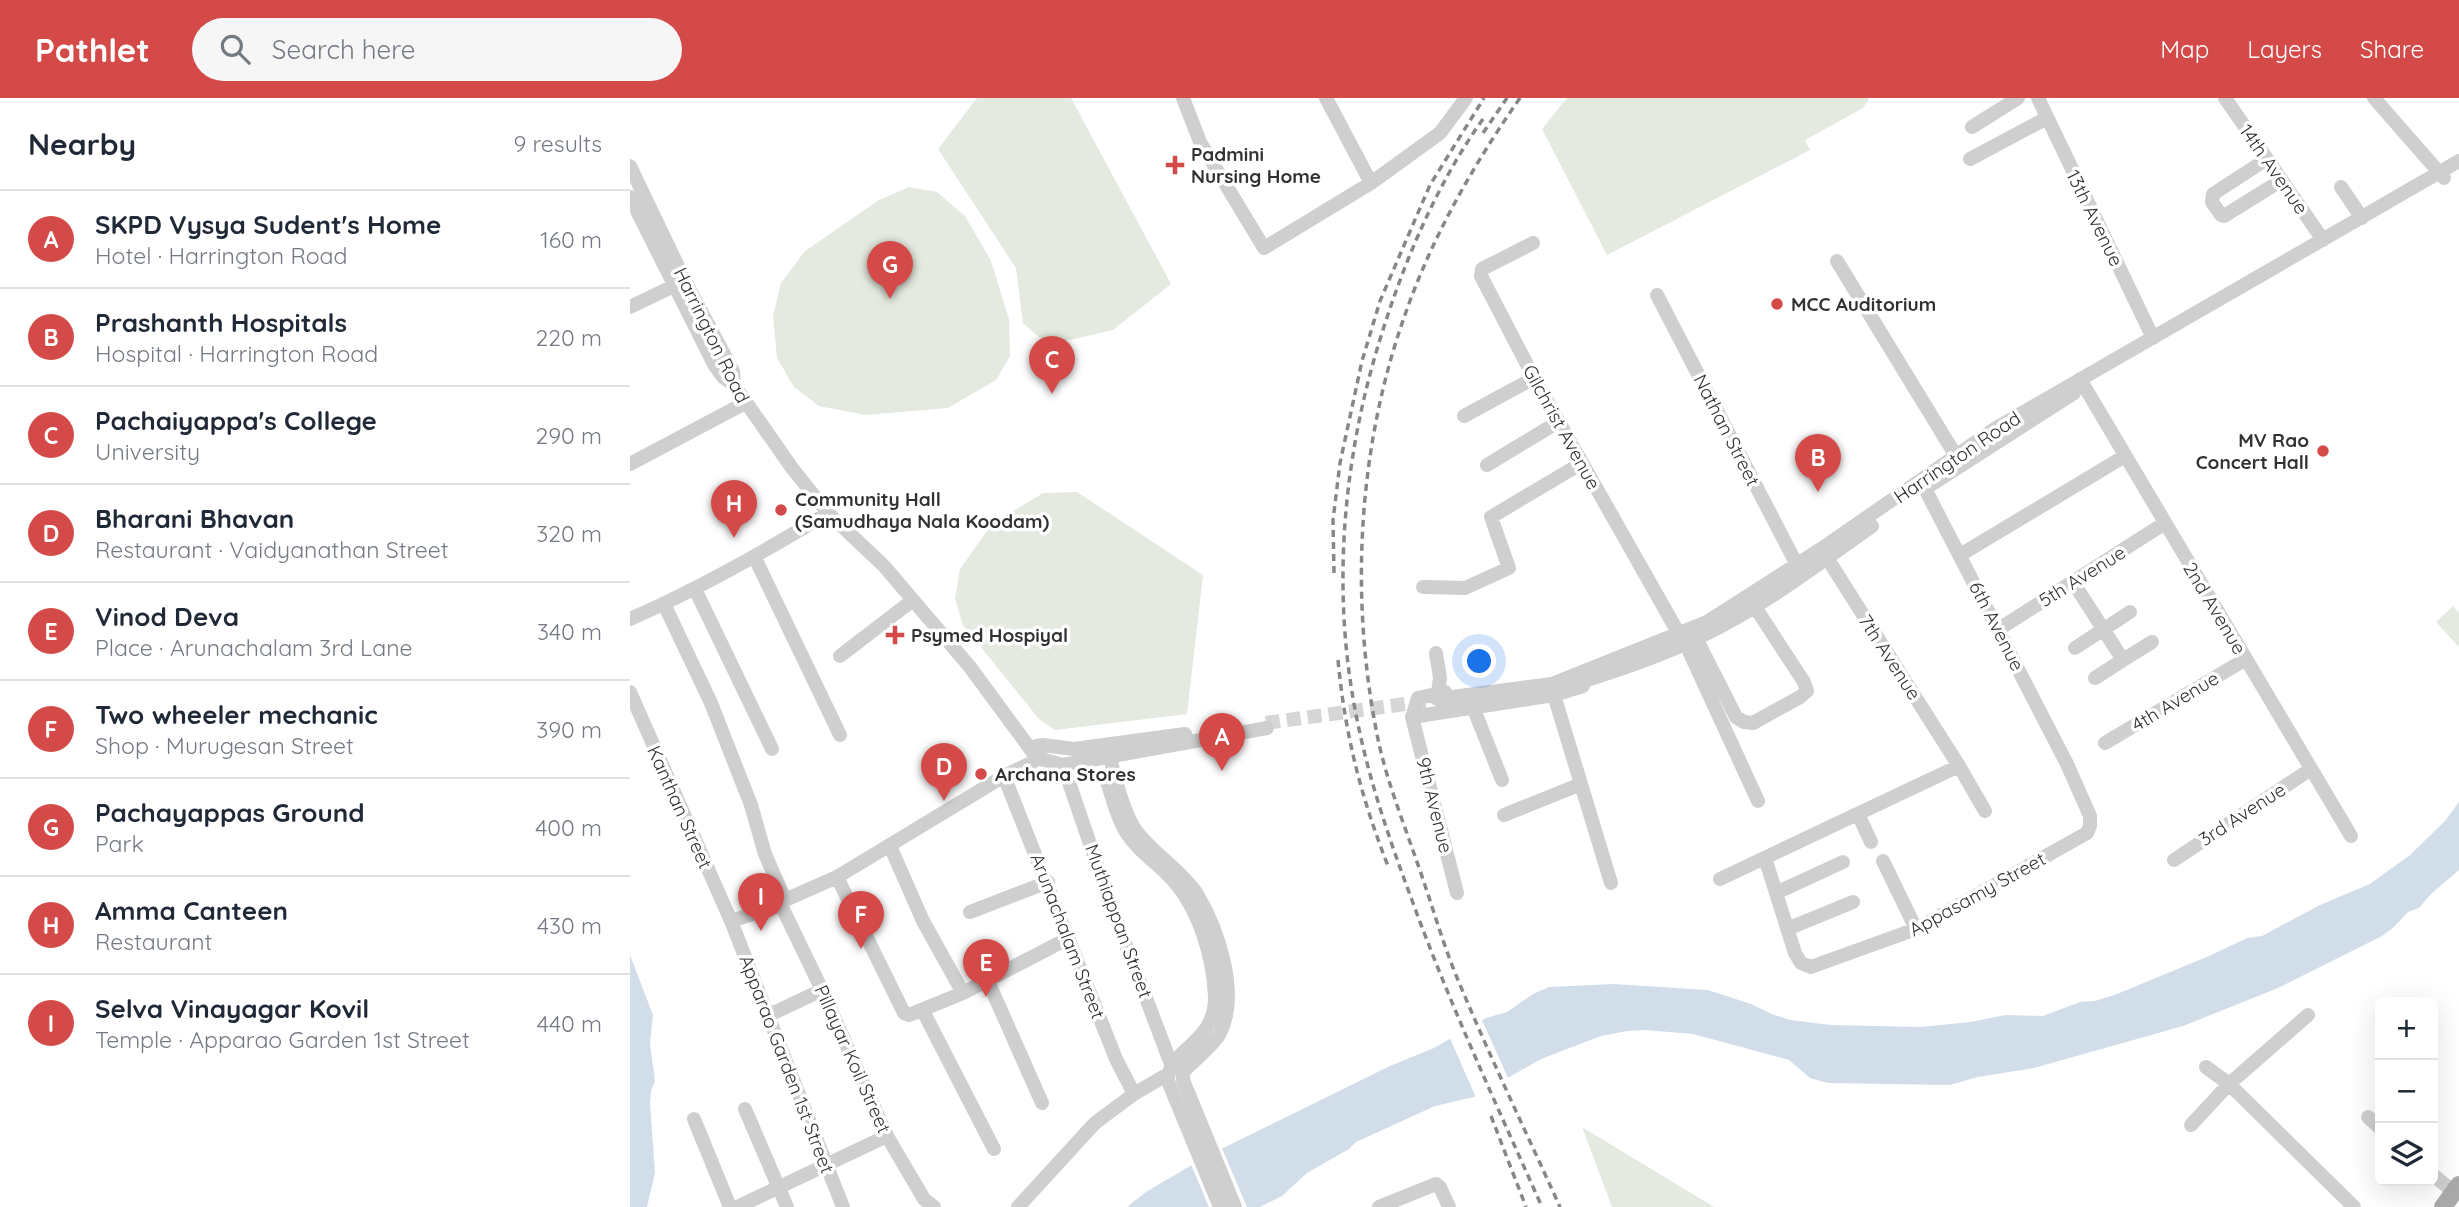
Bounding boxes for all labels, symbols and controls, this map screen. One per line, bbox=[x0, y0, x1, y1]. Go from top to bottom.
search box bbox=[192, 18, 682, 81]
text: Pathlet bbox=[35, 29, 150, 70]
icon: search bbox=[216, 30, 254, 68]
text: Search here bbox=[272, 33, 415, 66]
text: Map bbox=[2160, 34, 2209, 64]
text: Layers bbox=[2247, 34, 2322, 64]
text: Share bbox=[2360, 34, 2424, 64]
street label: 14th Avenue bbox=[2234, 119, 2314, 219]
text: Nearby bbox=[28, 125, 136, 163]
text: 9 results bbox=[513, 129, 602, 158]
place label: Padmini Nursing Home bbox=[1191, 142, 1321, 188]
marker: Padmini Nursing Home bbox=[1165, 155, 1185, 175]
street label: 13th Avenue bbox=[2061, 166, 2129, 270]
text: SKPD Vysya Sudent's Home bbox=[95, 208, 441, 241]
text: A bbox=[44, 225, 58, 254]
text: 160 m bbox=[540, 225, 602, 254]
text: Hotel · Harrington Road bbox=[95, 241, 347, 270]
pin: G bbox=[867, 241, 913, 299]
street label: Harrington Road bbox=[669, 263, 755, 407]
place label: MCC Auditorium bbox=[1791, 292, 1936, 316]
marker: MCC Auditorium bbox=[1769, 296, 1785, 312]
text: Prashanth Hospitals bbox=[95, 306, 347, 339]
text: B bbox=[43, 323, 59, 352]
text: 220 m bbox=[536, 323, 602, 352]
pin: C bbox=[1029, 336, 1075, 394]
text: Hospital · Harrington Road bbox=[95, 339, 378, 368]
street label: Gilchrist Avenue bbox=[1518, 360, 1606, 494]
street label: Nathan Street bbox=[1689, 370, 1765, 490]
text: Pachaiyappa's College bbox=[95, 404, 377, 437]
street label: Harrington Road bbox=[1889, 406, 2025, 508]
text: C bbox=[44, 421, 58, 450]
text: 290 m bbox=[535, 421, 602, 450]
place label: MV Rao Concert Hall bbox=[2196, 428, 2309, 474]
pin: B bbox=[1795, 434, 1841, 492]
text: University bbox=[95, 437, 200, 466]
marker: MV Rao Concert Hall bbox=[2315, 443, 2331, 459]
pin: H bbox=[711, 480, 757, 538]
place label: Community Hall (Samudhaya Nala Koodam) bbox=[795, 487, 1050, 533]
text: Bharani Bhavan bbox=[95, 502, 294, 535]
marker: Community Hall (Samudhaya Nala Koodam) bbox=[773, 502, 789, 518]
text: D bbox=[43, 519, 59, 548]
text: 320 m bbox=[536, 519, 602, 548]
text: Restaurant · Vaidyanathan Street bbox=[95, 535, 449, 564]
street label: 5th Avenue bbox=[2034, 540, 2130, 612]
street label: 2nd Avenue bbox=[2178, 558, 2252, 658]
street label: 6th Avenue bbox=[1964, 577, 2030, 675]
text: Vinod Deva bbox=[95, 600, 239, 633]
street label: 7th Avenue bbox=[1853, 610, 1927, 704]
text: E bbox=[44, 617, 58, 646]
text: 340 m bbox=[537, 617, 602, 646]
place label: Psymed Hospiyal bbox=[911, 623, 1068, 647]
marker: Psymed Hospiyal bbox=[885, 625, 905, 645]
text: Place · Arunachalam 3rd Lane bbox=[95, 633, 412, 662]
your location bbox=[1462, 644, 1496, 678]
street label: 4th Avenue bbox=[2127, 666, 2223, 736]
text: Two wheeler mechanic bbox=[95, 698, 378, 731]
pin: A bbox=[1199, 713, 1245, 771]
text: F bbox=[45, 715, 57, 744]
text: 390 m bbox=[536, 715, 602, 744]
text: Shop · Murugesan Street bbox=[95, 731, 354, 760]
street label: Kanthan Street bbox=[642, 742, 718, 872]
pin: D bbox=[921, 743, 967, 801]
street label: 9th Avenue bbox=[1412, 755, 1458, 855]
place label: Archana Stores bbox=[995, 762, 1136, 786]
marker: Archana Stores bbox=[973, 766, 989, 782]
street label: 3rd Avenue bbox=[2194, 777, 2290, 851]
text: Pachayappas Ground bbox=[95, 796, 364, 829]
text: G bbox=[43, 813, 59, 842]
text: 400 m bbox=[535, 813, 602, 842]
text: Park bbox=[95, 829, 144, 858]
street label: Muthiappan Street bbox=[1080, 841, 1158, 1001]
street label: Appasamy Street bbox=[1904, 847, 2050, 941]
street label: Arunachalam Street bbox=[1025, 850, 1111, 1022]
pin: I bbox=[738, 873, 784, 931]
pin: F bbox=[838, 891, 884, 949]
text: Amma Canteen bbox=[95, 894, 288, 927]
text: H bbox=[43, 911, 59, 940]
text: 430 m bbox=[537, 911, 602, 940]
text: Restaurant bbox=[95, 927, 212, 956]
pin: E bbox=[963, 939, 1009, 997]
street label: Apparao Garden 1st Street bbox=[734, 951, 840, 1177]
street label: Pillayar Koil Street bbox=[810, 981, 896, 1137]
text: Selva Vinayagar Kovil bbox=[95, 992, 369, 1025]
map controls bbox=[2375, 997, 2438, 1186]
button: + bbox=[2375, 997, 2438, 1060]
text: I bbox=[48, 1009, 54, 1038]
text: 440 m bbox=[537, 1009, 602, 1038]
text: Temple · Apparao Garden 1st Street bbox=[95, 1025, 470, 1054]
button: − bbox=[2375, 1060, 2438, 1123]
button: layers bbox=[2375, 1123, 2438, 1186]

